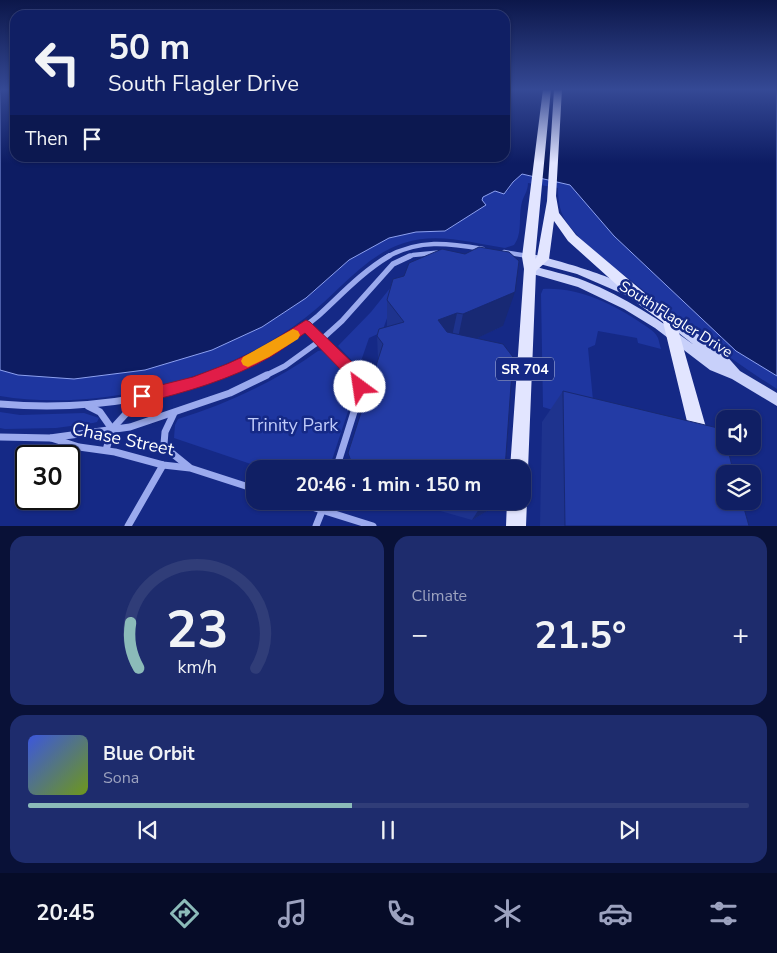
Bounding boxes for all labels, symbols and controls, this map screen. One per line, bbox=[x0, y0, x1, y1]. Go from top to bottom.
text: 50 m bbox=[108, 24, 190, 71]
icon: left bbox=[25, 30, 90, 95]
text: South Flagler Drive bbox=[108, 69, 299, 99]
icon: arrive bbox=[78, 125, 106, 153]
text: Then bbox=[25, 126, 68, 152]
street label: South Flagler Drive bbox=[616, 276, 737, 362]
road number: SR 704 bbox=[496, 358, 554, 380]
position arrow bbox=[333, 360, 385, 412]
pin bbox=[121, 375, 163, 417]
icon: arrive bbox=[128, 382, 156, 410]
map controls bbox=[716, 410, 761, 510]
button: sound bbox=[716, 410, 761, 455]
park label: Trinity Park bbox=[248, 413, 339, 437]
street label: Chase Street bbox=[70, 416, 177, 462]
speed limit sign: 30 bbox=[15, 445, 80, 510]
button: layers bbox=[716, 465, 761, 510]
text: 20:46 · 1 min · 150 m bbox=[296, 472, 481, 498]
text: Climate bbox=[412, 585, 467, 607]
text: 23 bbox=[166, 594, 228, 665]
text: 21.5° bbox=[534, 610, 626, 661]
text: − bbox=[412, 616, 428, 654]
text: + bbox=[732, 616, 749, 654]
text: km/h bbox=[177, 655, 216, 679]
text: Blue Orbit bbox=[103, 741, 194, 767]
text: Sona bbox=[103, 767, 139, 789]
icon: previous bbox=[134, 816, 162, 844]
icon: pause bbox=[374, 816, 402, 844]
icon: next bbox=[615, 816, 643, 844]
icon: directions bbox=[167, 896, 202, 931]
icon: music bbox=[275, 896, 310, 931]
icon: phone bbox=[383, 896, 418, 931]
icon: climate bbox=[490, 896, 525, 931]
icon: car bbox=[598, 896, 633, 931]
icon: filters bbox=[706, 896, 741, 931]
text: 20:45 bbox=[36, 898, 95, 928]

